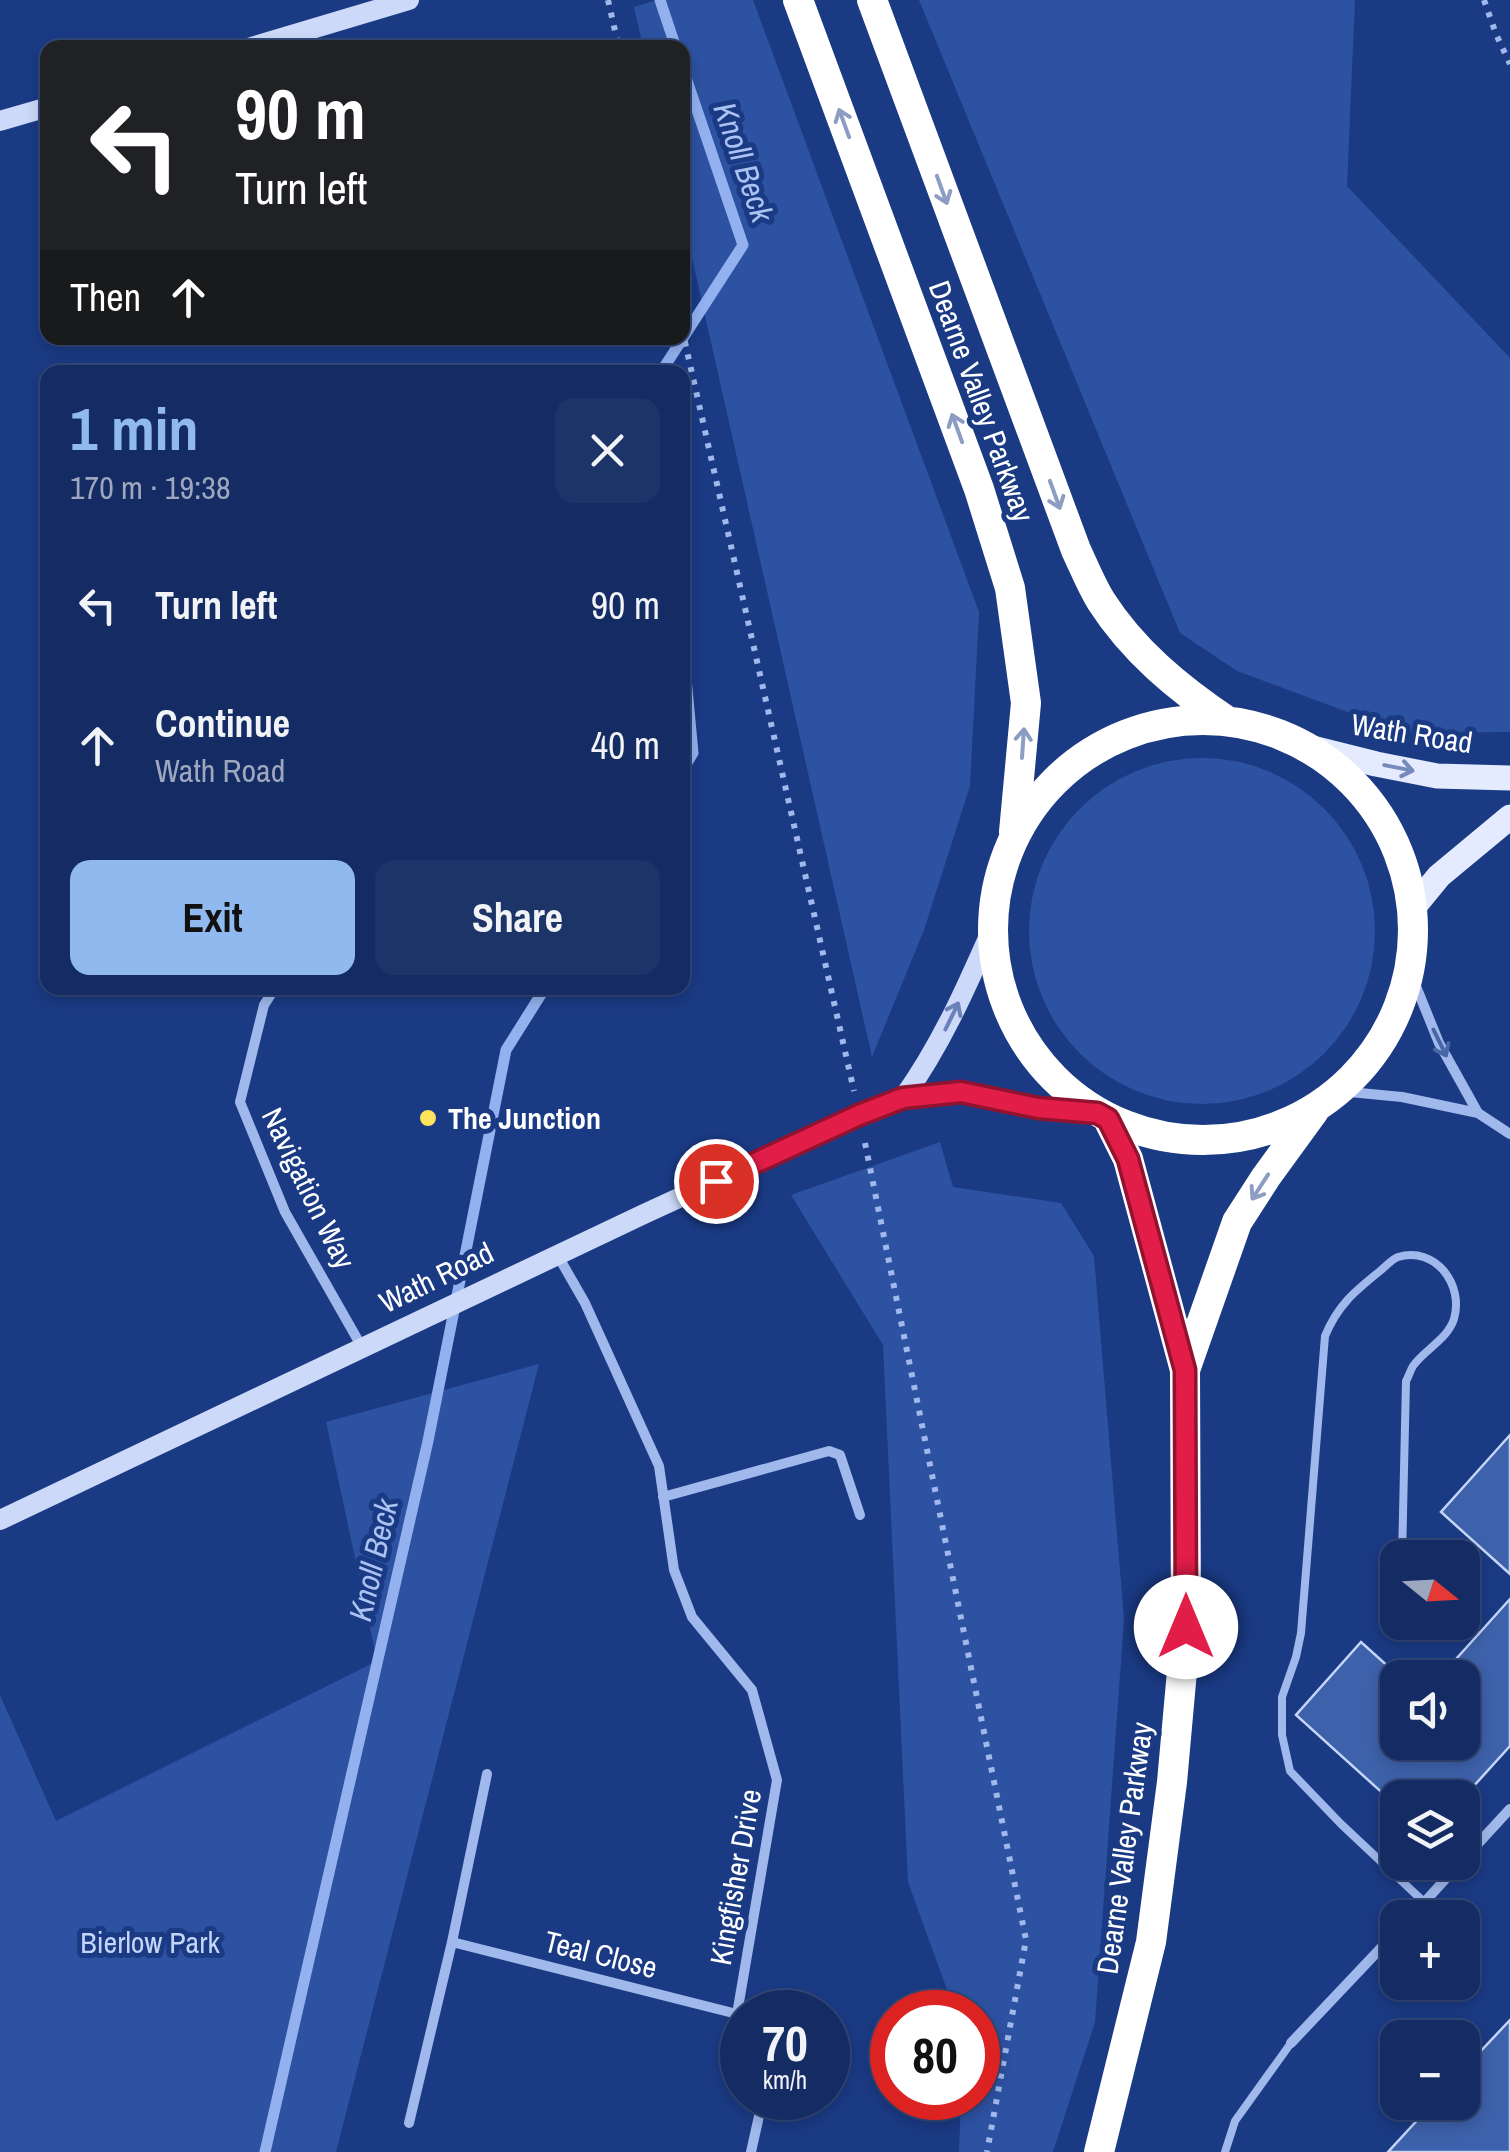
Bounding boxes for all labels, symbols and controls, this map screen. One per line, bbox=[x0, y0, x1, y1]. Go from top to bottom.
text: 90 m bbox=[235, 67, 366, 161]
icon: left bbox=[70, 80, 200, 210]
water label: Knoll Beck bbox=[703, 96, 785, 228]
one-way arrow bbox=[834, 109, 852, 140]
text: Turn left bbox=[235, 157, 367, 218]
one-way arrow bbox=[934, 173, 952, 204]
icon: ahead bbox=[161, 270, 216, 325]
text: Then bbox=[70, 272, 141, 323]
street label: Dearne Valley Parkway bbox=[920, 275, 1044, 528]
text: 1 min bbox=[70, 388, 199, 469]
button: close bbox=[555, 398, 660, 503]
one-way arrow bbox=[947, 413, 965, 444]
text: 170 m · 19:38 bbox=[70, 466, 230, 509]
one-way arrow bbox=[1048, 479, 1066, 509]
icon: left bbox=[70, 578, 125, 633]
text: Turn left bbox=[155, 580, 277, 631]
text: 90 m bbox=[591, 580, 660, 631]
text: Continue bbox=[155, 698, 290, 749]
street label: Wath Road bbox=[1349, 704, 1475, 762]
icon: ahead bbox=[70, 718, 125, 773]
text: 40 m bbox=[591, 720, 660, 771]
one-way arrow bbox=[1014, 728, 1033, 760]
text: Wath Road bbox=[155, 749, 285, 792]
one-way arrow bbox=[1382, 760, 1414, 779]
button: Exit bbox=[70, 860, 355, 975]
button: Share bbox=[375, 860, 660, 975]
one-way arrow bbox=[944, 1001, 963, 1031]
one-way arrow bbox=[1432, 1027, 1451, 1057]
place label: The Junction bbox=[448, 1098, 601, 1138]
street label: Navigation Way bbox=[253, 1101, 365, 1276]
marker: The Junction bbox=[417, 1107, 439, 1129]
pin bbox=[674, 1139, 759, 1224]
icon: arrive bbox=[689, 1154, 744, 1209]
one-way arrow bbox=[1249, 1172, 1270, 1200]
street label: Wath Road bbox=[372, 1232, 500, 1322]
water label: Knoll Beck bbox=[338, 1494, 408, 1625]
north arrow bbox=[1380, 1540, 1480, 1640]
map controls bbox=[1380, 1540, 1480, 2120]
position arrow bbox=[1134, 1575, 1238, 1679]
button: sound bbox=[1380, 1660, 1480, 1760]
street label: Dearne Valley Parkway bbox=[1087, 1719, 1162, 1976]
button: layers bbox=[1380, 1780, 1480, 1880]
street label: Kingfisher Drive bbox=[700, 1786, 770, 1968]
button: + bbox=[1380, 1900, 1480, 2000]
street label: Teal Close bbox=[540, 1921, 662, 1987]
park label: Bierlow Park bbox=[80, 1922, 220, 1962]
speed limit sign: 80 bbox=[870, 1990, 1000, 2120]
text: 70 bbox=[762, 2009, 808, 2077]
button: − bbox=[1380, 2020, 1480, 2120]
text: km/h bbox=[763, 2063, 807, 2097]

